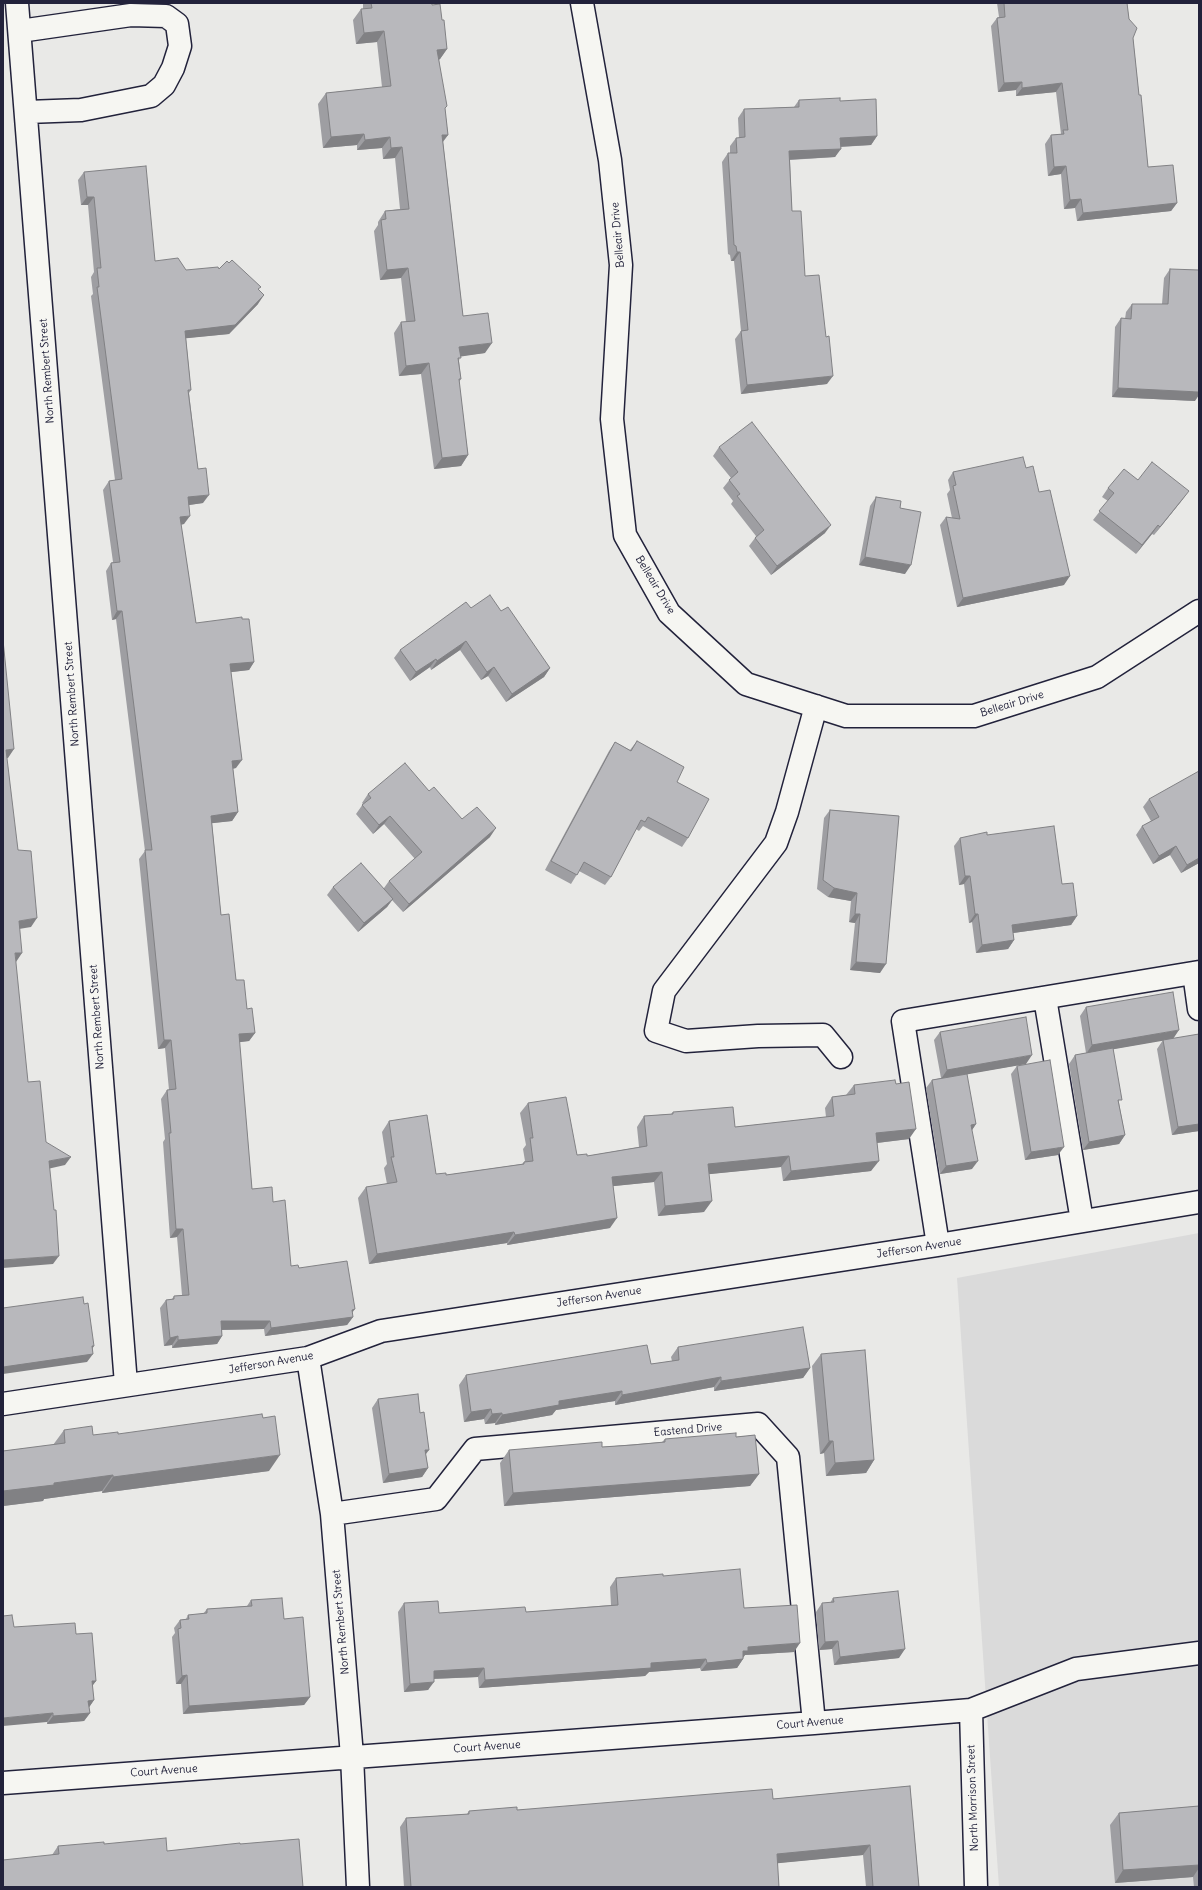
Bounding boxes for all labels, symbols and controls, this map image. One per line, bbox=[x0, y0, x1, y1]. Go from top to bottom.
street label: Belleair Drive bbox=[609, 202, 627, 268]
street label: North Rembert Street bbox=[37, 318, 57, 424]
street label: Belleair Drive bbox=[632, 553, 678, 617]
street label: North Rembert Street bbox=[62, 641, 82, 747]
street label: Belleair Drive bbox=[979, 688, 1045, 720]
street label: North Rembert Street bbox=[87, 964, 107, 1070]
street label: Jefferson Avenue bbox=[876, 1235, 962, 1261]
street label: Jefferson Avenue bbox=[556, 1284, 642, 1310]
street label: Jefferson Avenue bbox=[228, 1349, 314, 1377]
street label: Eastend Drive bbox=[653, 1420, 723, 1440]
street label: North Rembert Street bbox=[330, 1569, 352, 1675]
street label: Court Avenue bbox=[776, 1713, 844, 1733]
street label: Court Avenue bbox=[453, 1738, 521, 1756]
street label: North Morrison Street bbox=[965, 1744, 981, 1852]
street label: Court Avenue bbox=[130, 1762, 198, 1780]

